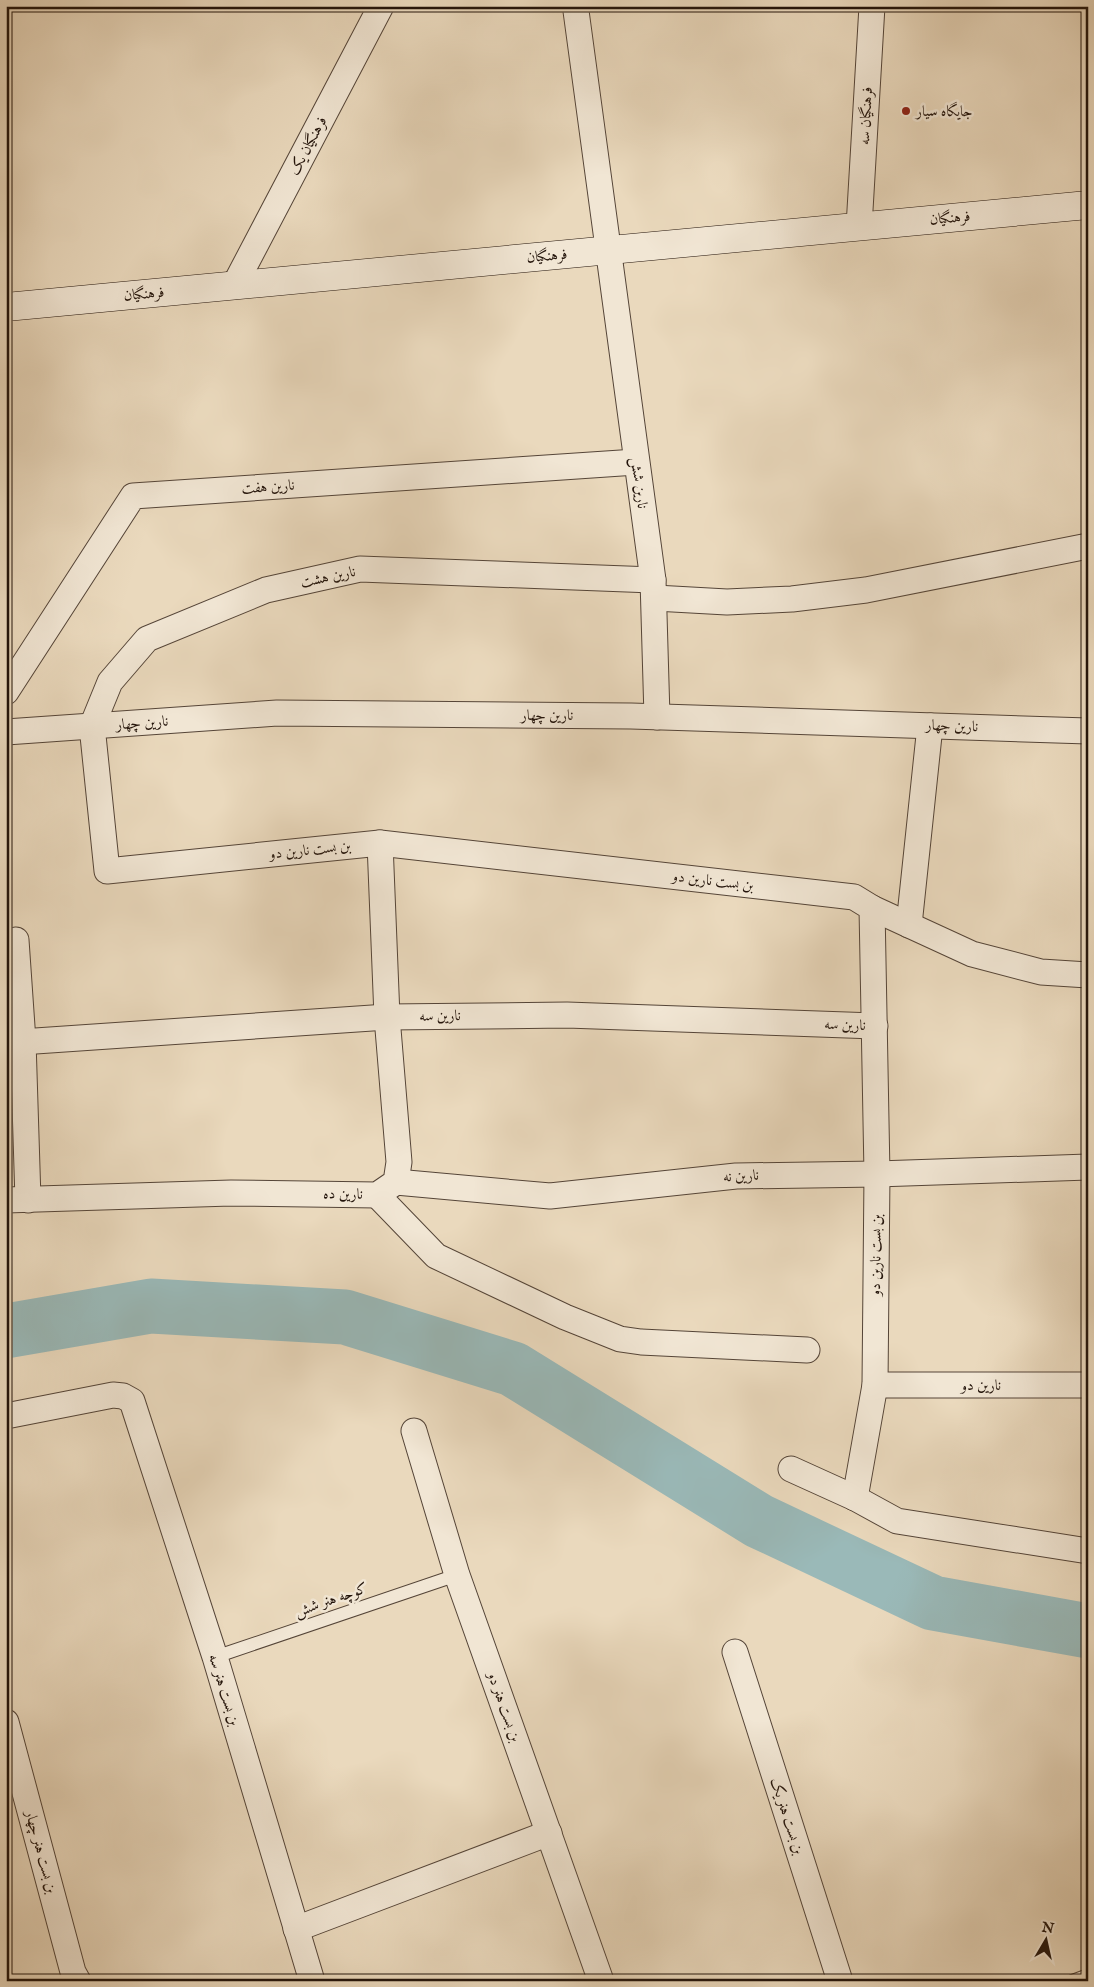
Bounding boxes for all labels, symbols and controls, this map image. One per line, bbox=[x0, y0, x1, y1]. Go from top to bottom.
street label: فرهنگیان سه bbox=[855, 86, 877, 146]
place label: جایگاه سیار bbox=[914, 101, 973, 121]
marker: جایگاه سیار bbox=[900, 105, 912, 117]
street label: فرهنگیان یک bbox=[285, 113, 331, 179]
street label: فرهنگیان bbox=[929, 207, 971, 229]
street label: فرهنگیان bbox=[526, 245, 568, 267]
street label: فرهنگیان bbox=[123, 283, 165, 305]
street label: نارین شش bbox=[626, 456, 652, 510]
street label: نارین هفت bbox=[241, 476, 295, 498]
street label: نارین هشت bbox=[299, 562, 357, 592]
street label: نارین چهار bbox=[519, 706, 573, 725]
street label: نارین چهار bbox=[113, 712, 169, 734]
street label: نارین چهار bbox=[923, 716, 979, 736]
street label: بن بست نارین دو bbox=[266, 836, 352, 864]
street label: بن بست نارین دو bbox=[669, 866, 755, 895]
street label: نارین سه bbox=[419, 1006, 461, 1026]
street label: نارین سه bbox=[824, 1015, 866, 1035]
street label: نارین نه bbox=[723, 1166, 760, 1186]
street label: نارین ده bbox=[323, 1184, 363, 1204]
street label: بن بست نارین دو bbox=[866, 1214, 886, 1298]
street label: نارین دو bbox=[959, 1376, 1001, 1395]
street label: کوچه هنر شش bbox=[292, 1579, 370, 1622]
street label: بن بست هنر سه bbox=[204, 1652, 244, 1728]
street label: بن بست هنر دو bbox=[483, 1668, 525, 1745]
street label: بن بست هنر یک bbox=[766, 1775, 808, 1857]
street label: بن بست هنر چهار bbox=[20, 1807, 61, 1896]
north arrow bbox=[1022, 1914, 1072, 1964]
text: N bbox=[1039, 1918, 1055, 1938]

